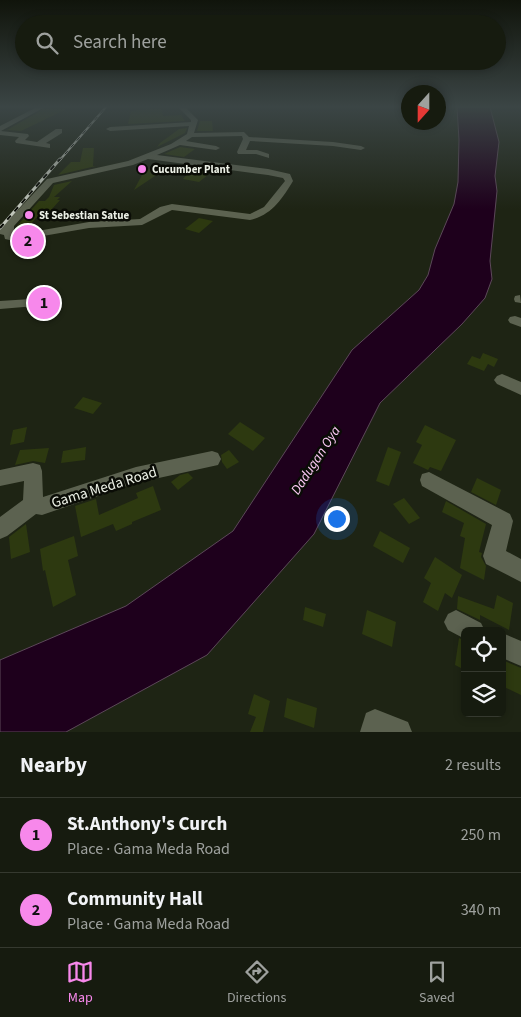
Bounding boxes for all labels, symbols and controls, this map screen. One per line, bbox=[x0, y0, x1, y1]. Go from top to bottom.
search box bbox=[15, 15, 506, 70]
icon: search bbox=[33, 29, 61, 57]
text: Search here bbox=[73, 29, 167, 56]
north arrow bbox=[401, 85, 446, 130]
place label: Cucumber Plant bbox=[152, 162, 231, 177]
marker: Cucumber Plant bbox=[136, 163, 148, 175]
place label: St Sebestian Satue bbox=[39, 208, 129, 223]
marker: St Sebestian Satue bbox=[23, 209, 35, 221]
pin: 2 bbox=[12, 222, 44, 260]
pin: 1 bbox=[28, 284, 60, 322]
water label: Dadugan Oya bbox=[286, 422, 346, 499]
street label: Gama Meda Road bbox=[49, 461, 159, 513]
your location bbox=[324, 506, 350, 532]
map controls bbox=[461, 627, 506, 717]
button: locate bbox=[461, 627, 506, 672]
button: layers bbox=[461, 672, 506, 717]
text: Nearby bbox=[20, 750, 87, 780]
text: 2 results bbox=[445, 754, 501, 776]
text: St.Anthony's Curch bbox=[67, 811, 227, 838]
text: 1 bbox=[32, 824, 40, 846]
text: 250 m bbox=[461, 824, 501, 846]
text: Place · Gama Meda Road bbox=[67, 838, 230, 860]
text: Community Hall bbox=[67, 886, 203, 913]
text: 2 bbox=[32, 899, 40, 921]
text: 340 m bbox=[461, 899, 501, 921]
text: Place · Gama Meda Road bbox=[67, 913, 230, 935]
tab: Map bbox=[66, 958, 94, 1008]
tab: Directions bbox=[227, 958, 286, 1008]
tab: Saved bbox=[419, 958, 455, 1008]

